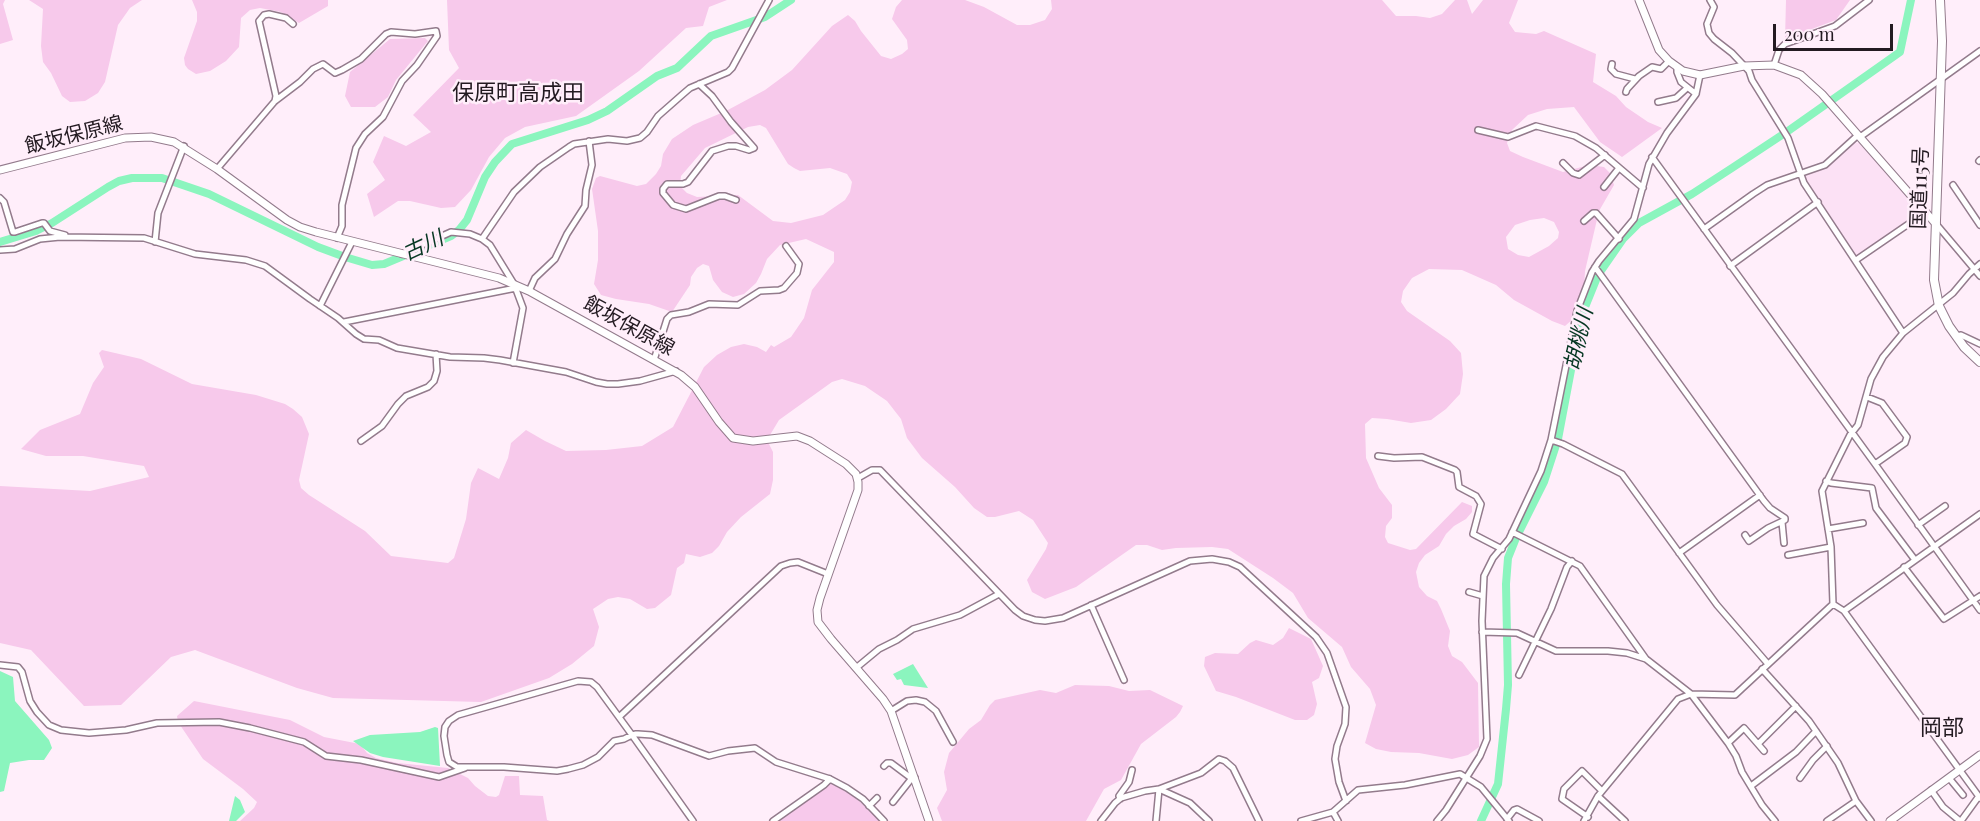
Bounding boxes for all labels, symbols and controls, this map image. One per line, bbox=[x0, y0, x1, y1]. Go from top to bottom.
scale bar bbox=[1776, 12, 1896, 50]
text: 200 m bbox=[1784, 22, 1835, 46]
district label: 保原町高成田 bbox=[452, 80, 584, 106]
street label: 飯坂保原線 bbox=[23, 111, 125, 159]
street label: 国道115号 bbox=[1907, 146, 1933, 230]
water label: 古川 bbox=[399, 226, 447, 266]
street label: 飯坂保原線 bbox=[579, 291, 679, 361]
water label: 胡桃川 bbox=[1560, 305, 1598, 373]
district label: 岡部 bbox=[1920, 715, 1964, 741]

